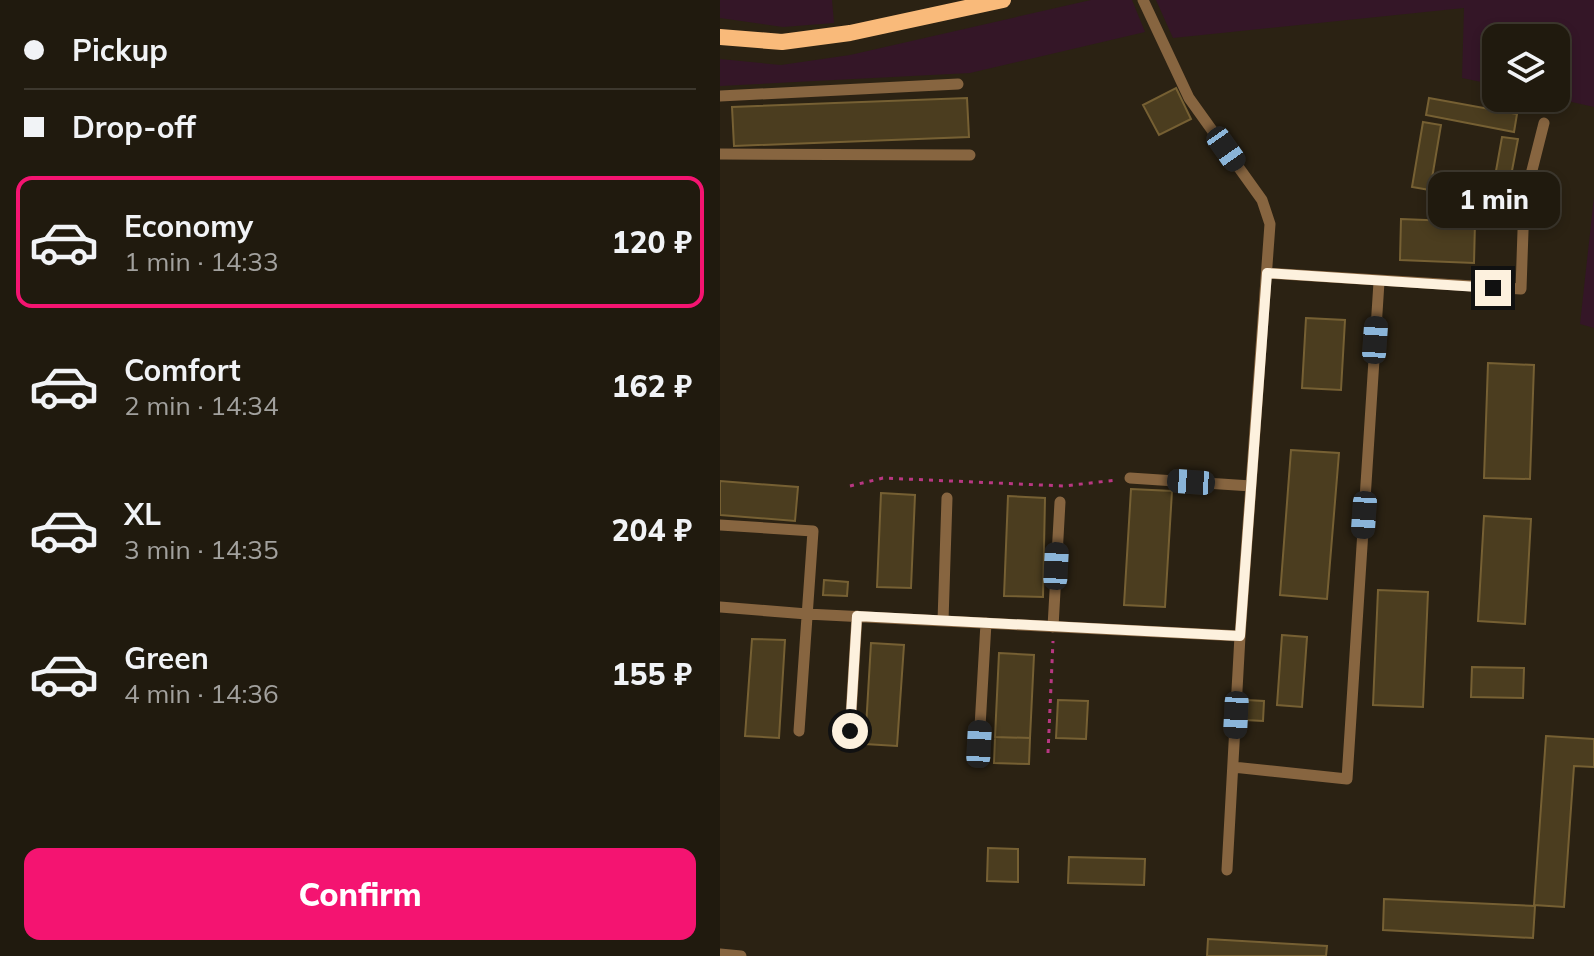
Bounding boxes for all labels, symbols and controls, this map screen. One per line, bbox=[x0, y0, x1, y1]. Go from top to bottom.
map controls bbox=[1482, 24, 1570, 112]
button: layers bbox=[1482, 24, 1570, 112]
text: Pickup bbox=[72, 31, 168, 69]
text: Drop-off bbox=[72, 108, 196, 146]
car bbox=[1202, 122, 1250, 176]
callout: 1 min bbox=[1427, 172, 1559, 228]
text: 1 min bbox=[1459, 183, 1529, 216]
icon: car bbox=[28, 206, 100, 278]
text: Economy bbox=[124, 207, 253, 245]
text: 120 ₽ bbox=[612, 223, 692, 261]
text: 1 min · 14:33 bbox=[124, 245, 279, 278]
route end bbox=[1475, 270, 1511, 306]
car bbox=[1361, 315, 1389, 365]
icon: car bbox=[28, 350, 100, 422]
text: Comfort bbox=[124, 351, 241, 389]
text: 162 ₽ bbox=[612, 367, 692, 405]
text: 2 min · 14:34 bbox=[124, 389, 279, 422]
car bbox=[1166, 468, 1216, 496]
car bbox=[1350, 490, 1378, 540]
icon: car bbox=[28, 494, 100, 566]
text: XL bbox=[124, 495, 161, 533]
text: 204 ₽ bbox=[612, 511, 692, 549]
text: 3 min · 14:35 bbox=[124, 533, 279, 566]
car bbox=[1043, 541, 1069, 591]
icon: car bbox=[28, 638, 100, 710]
text: Green bbox=[124, 639, 209, 677]
text: 155 ₽ bbox=[612, 655, 692, 693]
text: 4 min · 14:36 bbox=[124, 677, 279, 710]
car bbox=[1223, 690, 1249, 740]
route start bbox=[832, 713, 868, 749]
car bbox=[966, 719, 992, 769]
button: Confirm bbox=[24, 848, 696, 940]

